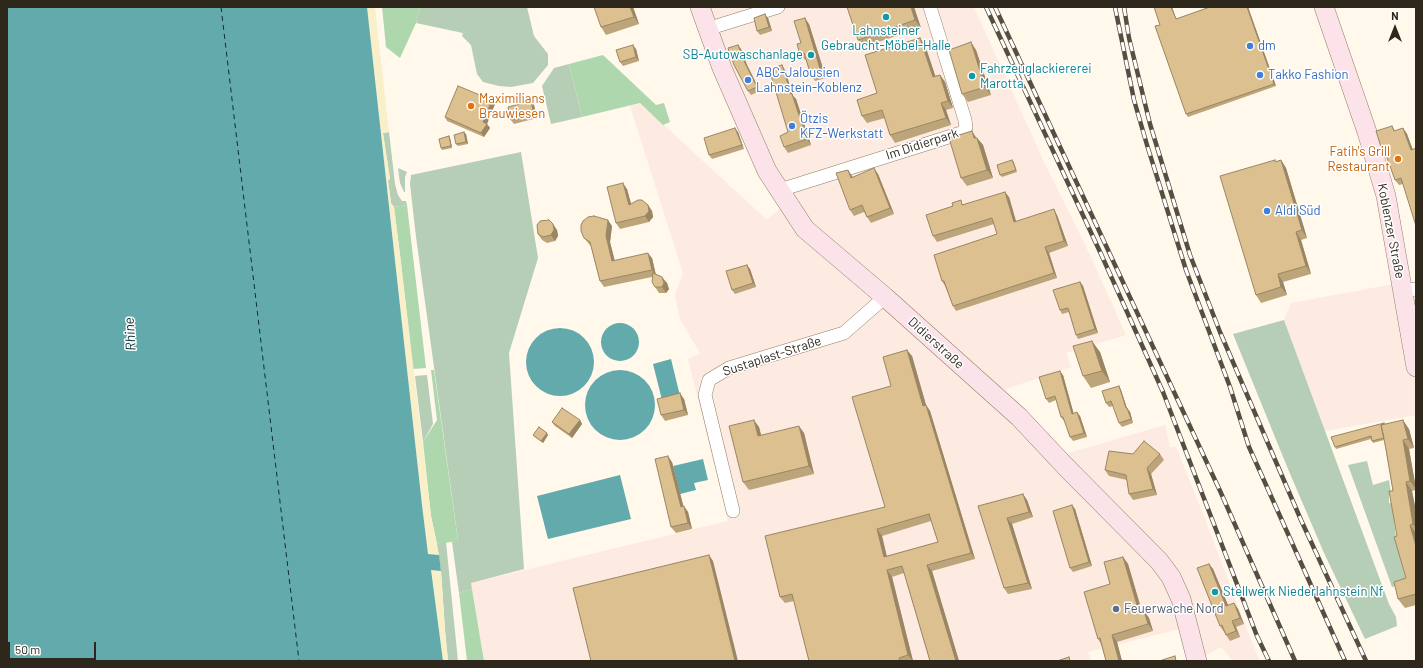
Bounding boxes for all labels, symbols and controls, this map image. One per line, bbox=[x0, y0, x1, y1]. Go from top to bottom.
north arrow bbox=[1375, 8, 1415, 48]
text: N bbox=[1391, 9, 1399, 22]
marker: Lahnsteiner Gebraucht-Möbel-Halle bbox=[881, 12, 891, 22]
place label: Lahnsteiner Gebraucht-Möbel-Halle bbox=[821, 23, 951, 54]
place label: dm bbox=[1258, 38, 1276, 54]
marker: dm bbox=[1245, 41, 1255, 51]
place label: SB-Autowaschanlage bbox=[683, 47, 803, 63]
marker: SB-Autowaschanlage bbox=[806, 50, 816, 60]
place label: Fahrzeuglackiererei Marotta bbox=[980, 61, 1092, 92]
place label: ABC-Jalousien Lahnstein-Koblenz bbox=[756, 65, 862, 96]
place label: Takko Fashion bbox=[1268, 67, 1349, 83]
marker: Takko Fashion bbox=[1255, 70, 1265, 80]
marker: Fahrzeuglackiererei Marotta bbox=[967, 71, 977, 81]
marker: ABC-Jalousien Lahnstein-Koblenz bbox=[743, 75, 753, 85]
place label: Maximilians Brauwiesen bbox=[479, 91, 545, 122]
marker: Maximilians Brauwiesen bbox=[466, 101, 476, 111]
place label: Ötzis KFZ-Werkstatt bbox=[800, 111, 884, 142]
marker: Ötzis KFZ-Werkstatt bbox=[787, 121, 797, 131]
street label: Im Didierpark bbox=[884, 125, 960, 163]
place label: Fatih's Grill Restaurant bbox=[1328, 144, 1390, 175]
marker: Fatih's Grill Restaurant bbox=[1393, 154, 1403, 164]
street label: Koblenzer Straße bbox=[1374, 182, 1408, 280]
place label: Aldi Süd bbox=[1275, 203, 1321, 219]
marker: Aldi Süd bbox=[1262, 206, 1272, 216]
street label: Didierstraße bbox=[905, 314, 967, 372]
water label: Rhine bbox=[120, 317, 140, 351]
street label: Sustaplast-Straße bbox=[721, 333, 823, 379]
place label: Stellwerk Niederlahnstein Nf bbox=[1223, 584, 1383, 600]
marker: Stellwerk Niederlahnstein Nf bbox=[1210, 587, 1220, 597]
place label: Feuerwache Nord bbox=[1124, 601, 1224, 617]
marker: Feuerwache Nord bbox=[1111, 604, 1121, 614]
scale bar bbox=[10, 634, 98, 660]
text: 50 m bbox=[15, 642, 40, 656]

